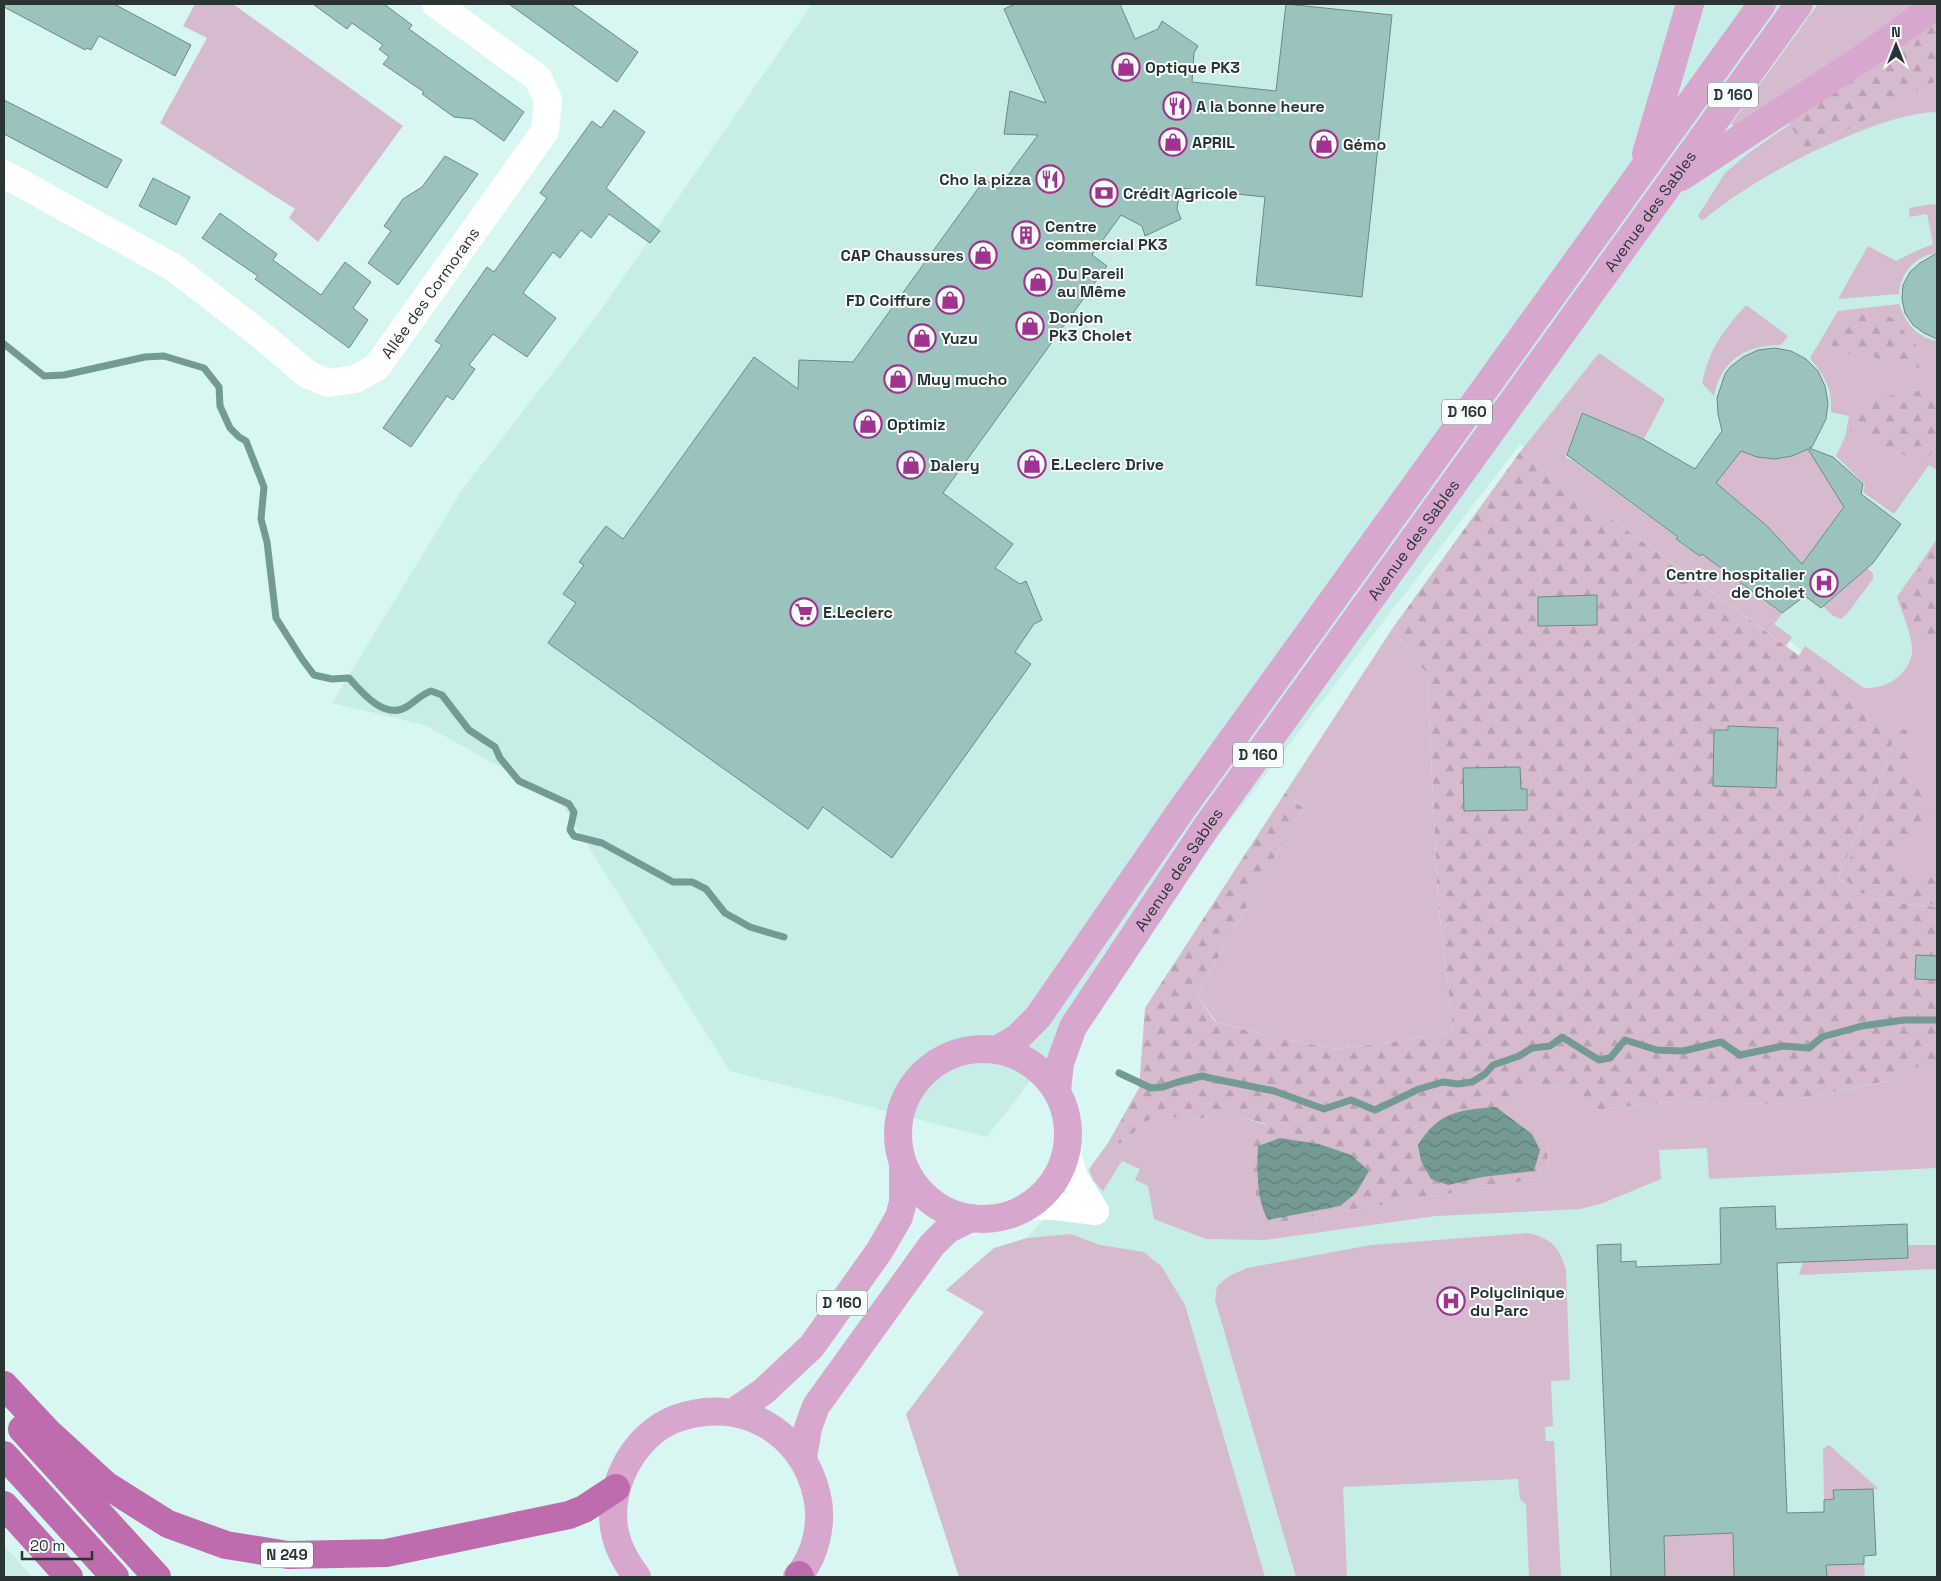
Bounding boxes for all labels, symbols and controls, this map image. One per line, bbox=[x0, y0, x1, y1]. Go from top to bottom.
north arrow bbox=[1871, 20, 1921, 70]
text: N bbox=[1891, 23, 1901, 41]
shop icon: Optique PK3 bbox=[1111, 52, 1141, 82]
place label: Optique PK3 bbox=[1145, 57, 1240, 78]
road number: D 160 bbox=[1708, 82, 1758, 108]
restaurant icon: A la bonne heure bbox=[1162, 91, 1192, 121]
place label: A la bonne heure bbox=[1196, 96, 1325, 117]
shop icon: APRIL bbox=[1158, 127, 1188, 157]
shop icon: Gémo bbox=[1309, 129, 1339, 159]
place label: APRIL bbox=[1192, 132, 1235, 153]
place label: Gémo bbox=[1343, 134, 1386, 155]
street label: Avenue des Sables bbox=[1600, 147, 1701, 276]
restaurant icon: Cho la pizza bbox=[1035, 164, 1065, 194]
place label: Cho la pizza bbox=[939, 169, 1031, 190]
bank icon: Crédit Agricole bbox=[1089, 178, 1119, 208]
place label: Crédit Agricole bbox=[1123, 183, 1238, 204]
place label: Centre commercial PK3 bbox=[1045, 216, 1168, 255]
building icon: Centre commercial PK3 bbox=[1011, 220, 1041, 250]
street label: Allée des Cormorans bbox=[376, 223, 484, 363]
shop icon: CAP Chaussures bbox=[968, 240, 998, 270]
place label: CAP Chaussures bbox=[841, 245, 964, 266]
place label: Du Pareil au Même bbox=[1057, 263, 1126, 302]
shop icon: Du Pareil au Même bbox=[1023, 267, 1053, 297]
shop icon: FD Coiffure bbox=[935, 285, 965, 315]
place label: FD Coiffure bbox=[846, 290, 931, 311]
place label: Donjon Pk3 Cholet bbox=[1049, 307, 1132, 346]
shop icon: Donjon Pk3 Cholet bbox=[1015, 311, 1045, 341]
shop icon: Yuzu bbox=[907, 323, 937, 353]
place label: Yuzu bbox=[941, 328, 978, 349]
shop icon: Muy mucho bbox=[883, 364, 913, 394]
place label: Muy mucho bbox=[917, 369, 1008, 390]
road number: D 160 bbox=[1442, 400, 1492, 424]
shop icon: Optimiz bbox=[853, 409, 883, 439]
place label: Optimiz bbox=[887, 414, 946, 435]
shop icon: E.Leclerc Drive bbox=[1017, 449, 1047, 479]
shop icon: Dalery bbox=[896, 450, 926, 480]
place label: E.Leclerc Drive bbox=[1051, 454, 1164, 475]
place label: Dalery bbox=[930, 455, 980, 476]
street label: Avenue des Sables bbox=[1363, 475, 1464, 604]
place label: Centre hospitalier de Cholet bbox=[1666, 564, 1805, 603]
hospital icon: Centre hospitalier de Cholet bbox=[1809, 568, 1839, 598]
supermarket icon: E.Leclerc bbox=[789, 597, 819, 627]
place label: E.Leclerc bbox=[823, 602, 893, 623]
road number: D 160 bbox=[1233, 742, 1283, 768]
street label: Avenue des Sables bbox=[1130, 804, 1228, 935]
place label: Polyclinique du Parc bbox=[1470, 1282, 1565, 1321]
hospital icon: Polyclinique du Parc bbox=[1436, 1286, 1466, 1316]
road number: D 160 bbox=[817, 1290, 867, 1316]
scale bar bbox=[22, 1528, 92, 1560]
text: 20 m bbox=[30, 1536, 65, 1555]
road number: N 249 bbox=[261, 1542, 313, 1568]

